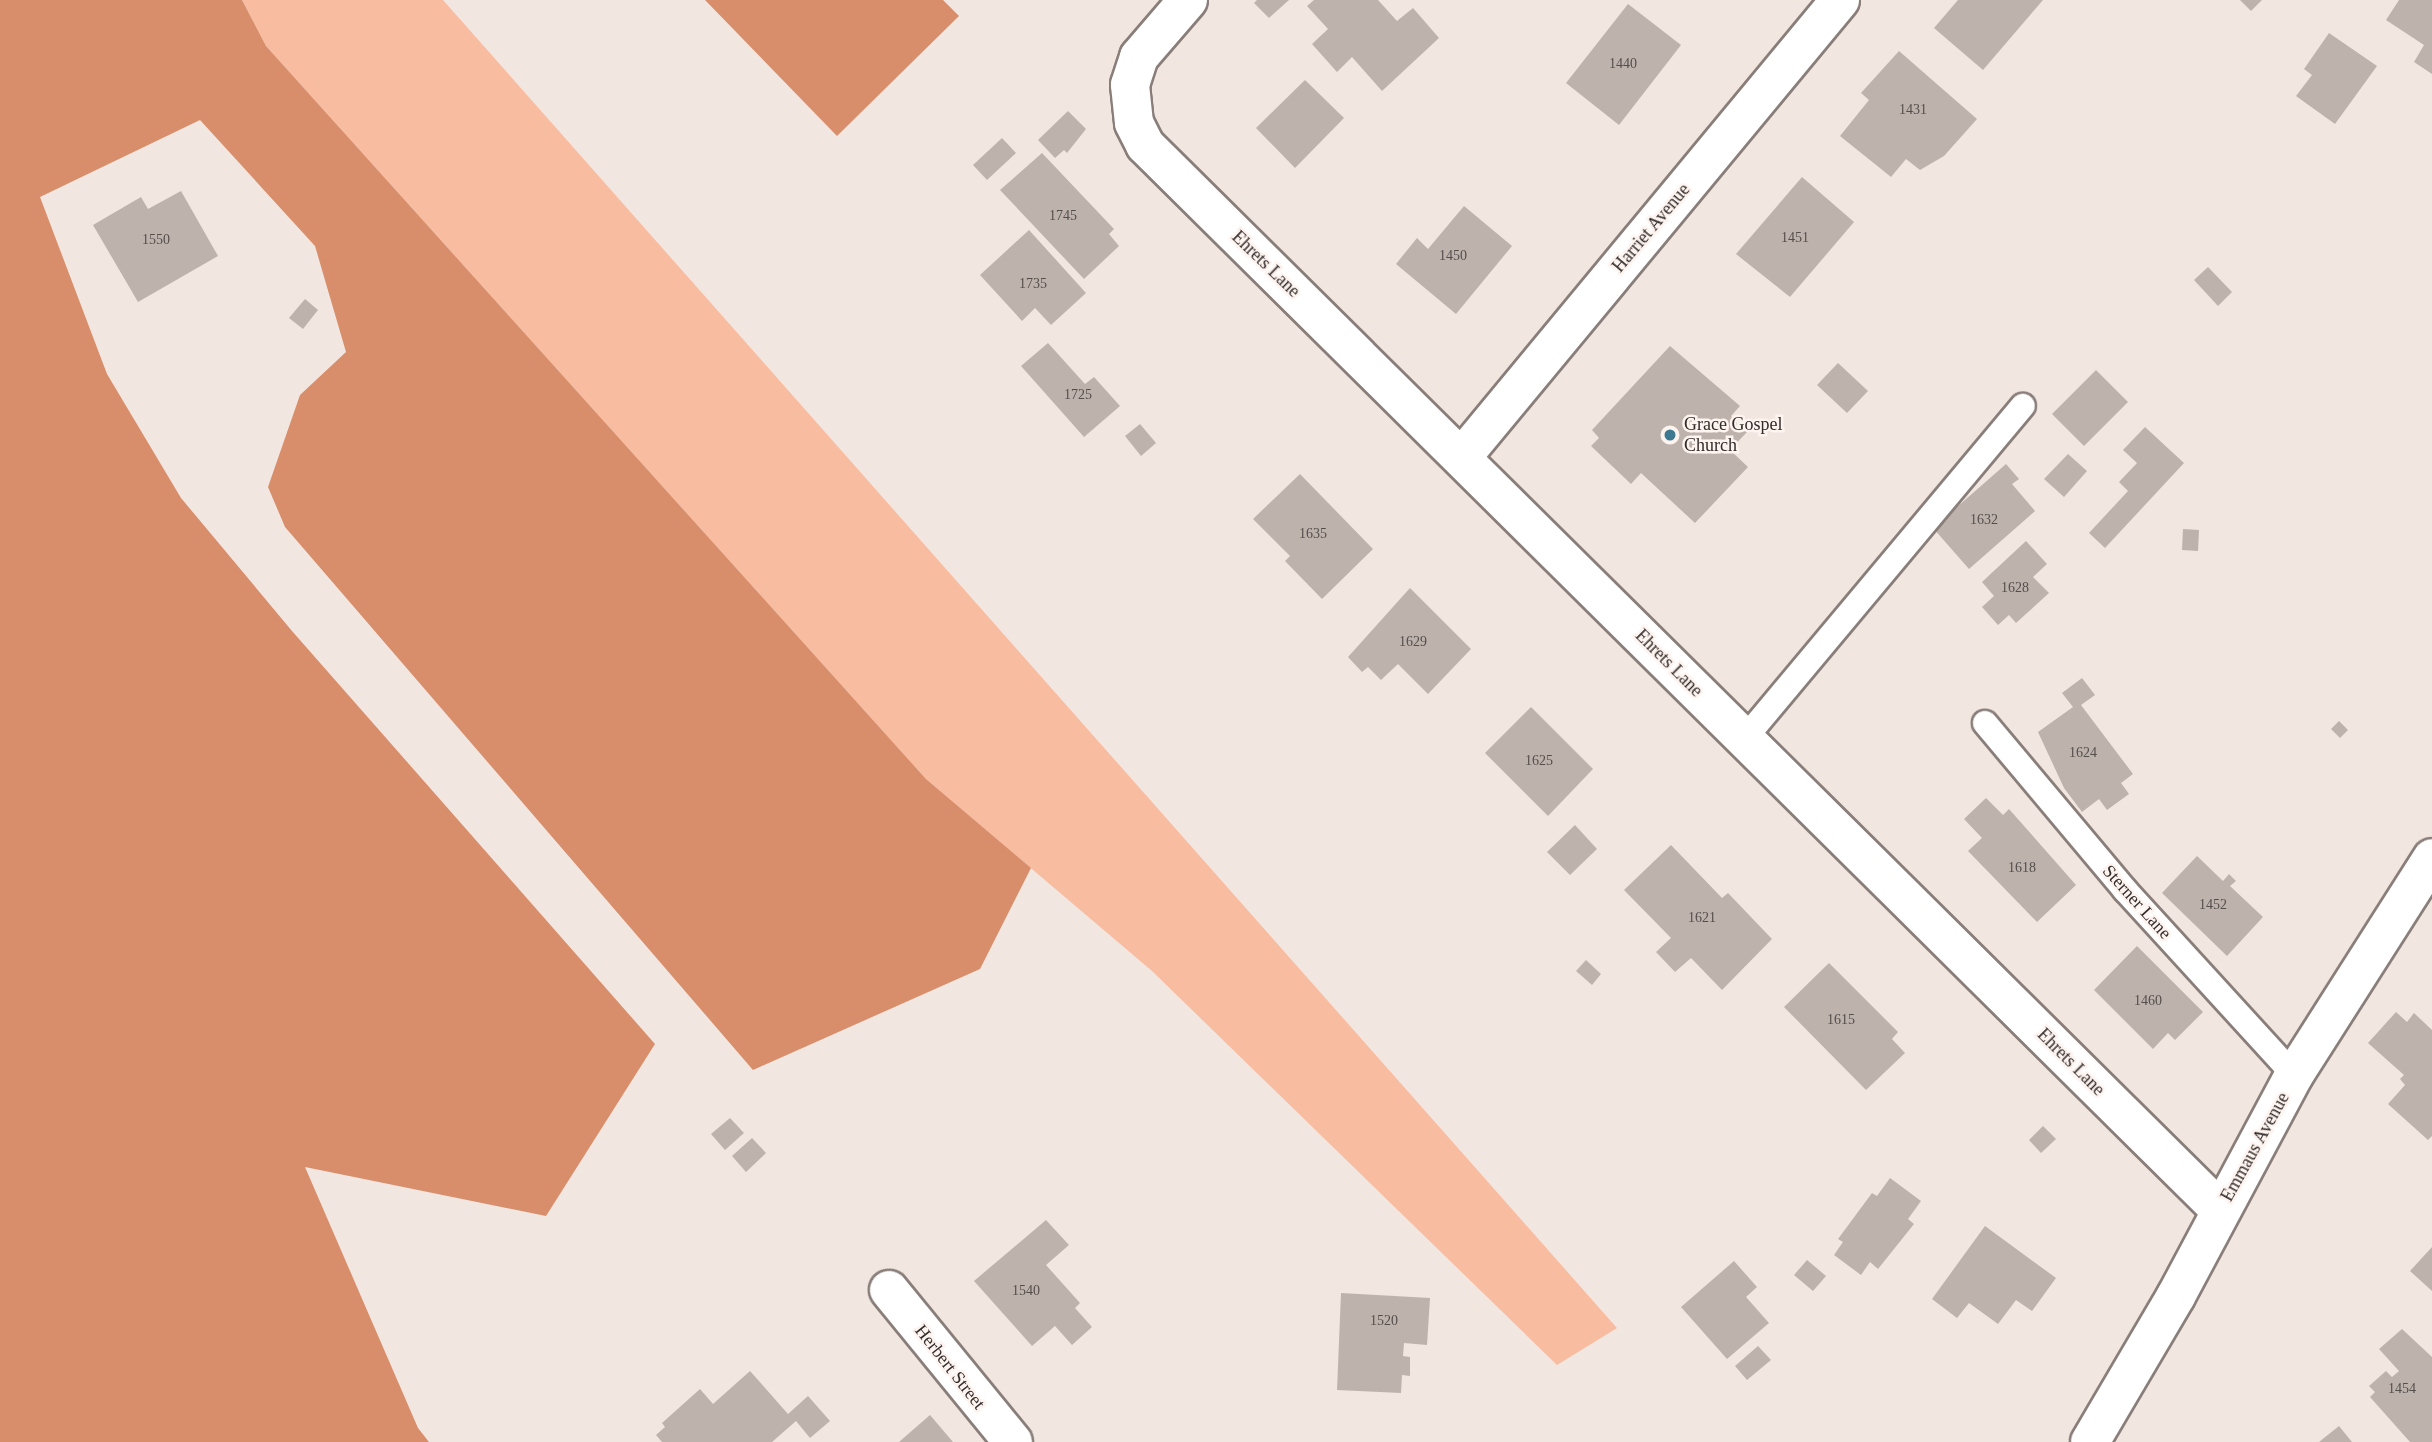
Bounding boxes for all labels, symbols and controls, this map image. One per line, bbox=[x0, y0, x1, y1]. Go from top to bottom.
house number: 1440 bbox=[1609, 56, 1637, 72]
house number: 1431 bbox=[1899, 102, 1927, 118]
street label: Harriet Avenue bbox=[1607, 179, 1695, 277]
house number: 1745 bbox=[1049, 208, 1077, 224]
street label: Ehrets Lane bbox=[1227, 226, 1305, 302]
house number: 1451 bbox=[1781, 230, 1809, 246]
house number: 1550 bbox=[142, 232, 170, 248]
house number: 1450 bbox=[1439, 248, 1467, 264]
house number: 1735 bbox=[1019, 276, 1047, 292]
house number: 1725 bbox=[1064, 387, 1092, 403]
place label: Grace Gospel Church bbox=[1684, 414, 1782, 457]
marker: Grace Gospel Church bbox=[1662, 427, 1678, 443]
house number: 1632 bbox=[1970, 512, 1998, 528]
house number: 1635 bbox=[1299, 526, 1327, 542]
house number: 1628 bbox=[2001, 580, 2029, 596]
street label: Ehrets Lane bbox=[1631, 625, 1707, 701]
house number: 1629 bbox=[1399, 634, 1427, 650]
house number: 1624 bbox=[2069, 745, 2097, 761]
house number: 1625 bbox=[1525, 753, 1553, 769]
house number: 1618 bbox=[2008, 860, 2036, 876]
street label: Sterner Lane bbox=[2098, 860, 2176, 944]
house number: 1452 bbox=[2199, 897, 2227, 913]
house number: 1621 bbox=[1688, 910, 1716, 926]
house number: 1460 bbox=[2134, 993, 2162, 1009]
house number: 1615 bbox=[1827, 1012, 1855, 1028]
street label: Ehrets Lane bbox=[2033, 1024, 2109, 1100]
street label: Emmaus Avenue bbox=[2216, 1088, 2294, 1206]
house number: 1540 bbox=[1012, 1283, 1040, 1299]
house number: 1520 bbox=[1370, 1313, 1398, 1329]
street label: Herbert Street bbox=[910, 1320, 990, 1414]
house number: 1454 bbox=[2388, 1381, 2416, 1397]

